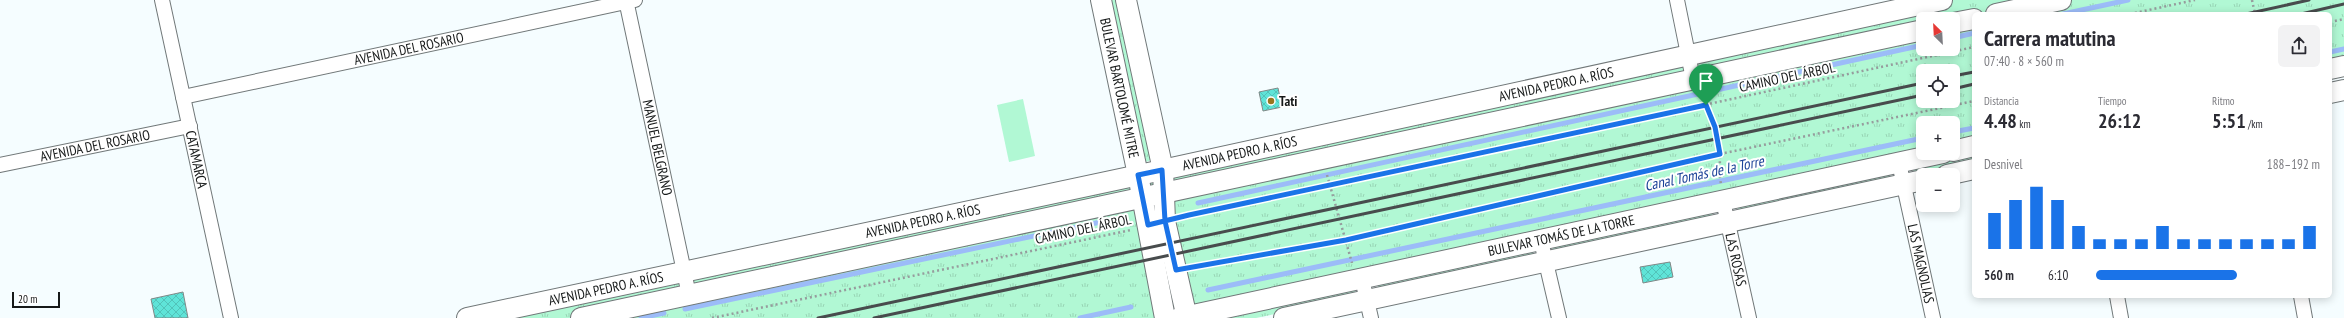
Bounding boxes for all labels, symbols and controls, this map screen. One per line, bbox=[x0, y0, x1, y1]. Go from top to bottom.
north arrow bbox=[1916, 12, 1960, 56]
map controls bbox=[1916, 12, 1960, 212]
street label: BULEVAR BARTOLOMÉ MITRE bbox=[1096, 16, 1143, 160]
text: Carrera matutina bbox=[1984, 24, 2116, 52]
button: share bbox=[2278, 25, 2320, 67]
street label: AVENIDA DEL ROSARIO bbox=[352, 28, 466, 69]
text: 07:40 · 8 × 560 m bbox=[1984, 53, 2064, 70]
street label: CAMINO DEL ÁRBOL bbox=[1737, 58, 1837, 96]
street label: AVENIDA PEDRO A. RÍOS bbox=[1497, 63, 1615, 105]
pin bbox=[1689, 64, 1723, 105]
button: locate bbox=[1916, 64, 1960, 108]
icon: arrive bbox=[1695, 70, 1717, 92]
place label: Tati bbox=[1279, 92, 1297, 110]
text: Distancia bbox=[1984, 94, 2019, 108]
text: Tiempo bbox=[2098, 94, 2127, 108]
text: Ritmo bbox=[2212, 94, 2235, 108]
marker: Tati bbox=[1266, 96, 1276, 106]
street label: MANUEL BELGRANO bbox=[639, 98, 677, 198]
text: 4.48 bbox=[1984, 108, 2017, 134]
text: 26:12 bbox=[2098, 108, 2141, 134]
text: 5:51 bbox=[2212, 108, 2246, 134]
button: + bbox=[1916, 116, 1960, 160]
text: km bbox=[2017, 117, 2031, 131]
text: /km bbox=[2246, 117, 2263, 131]
street label: AVENIDA DEL ROSARIO bbox=[39, 125, 152, 166]
street label: CATAMARCA bbox=[182, 129, 212, 190]
street label: AVENIDA PEDRO A. RÍOS bbox=[1181, 132, 1299, 174]
water label: Canal Tomás de la Torre bbox=[1643, 151, 1766, 195]
text: Desnivel bbox=[1984, 156, 2023, 173]
text: 188–192 m bbox=[2267, 156, 2320, 173]
button: − bbox=[1916, 168, 1960, 212]
street label: AVENIDA PEDRO A. RÍOS bbox=[864, 200, 982, 242]
street label: CAMINO DEL ÁRBOL bbox=[1033, 210, 1133, 248]
street label: BULEVAR TOMÁS DE LA TORRE bbox=[1486, 211, 1636, 260]
street label: LAS MAGNOLIAS bbox=[1904, 222, 1938, 305]
street label: LAS ROSAS bbox=[1721, 231, 1751, 288]
street label: AVENIDA PEDRO A. RÍOS bbox=[547, 267, 665, 309]
text: 560 m bbox=[1984, 267, 2014, 284]
text: 6:10 bbox=[2048, 267, 2068, 284]
scale bar bbox=[12, 290, 60, 309]
text: 20 m bbox=[18, 292, 37, 306]

